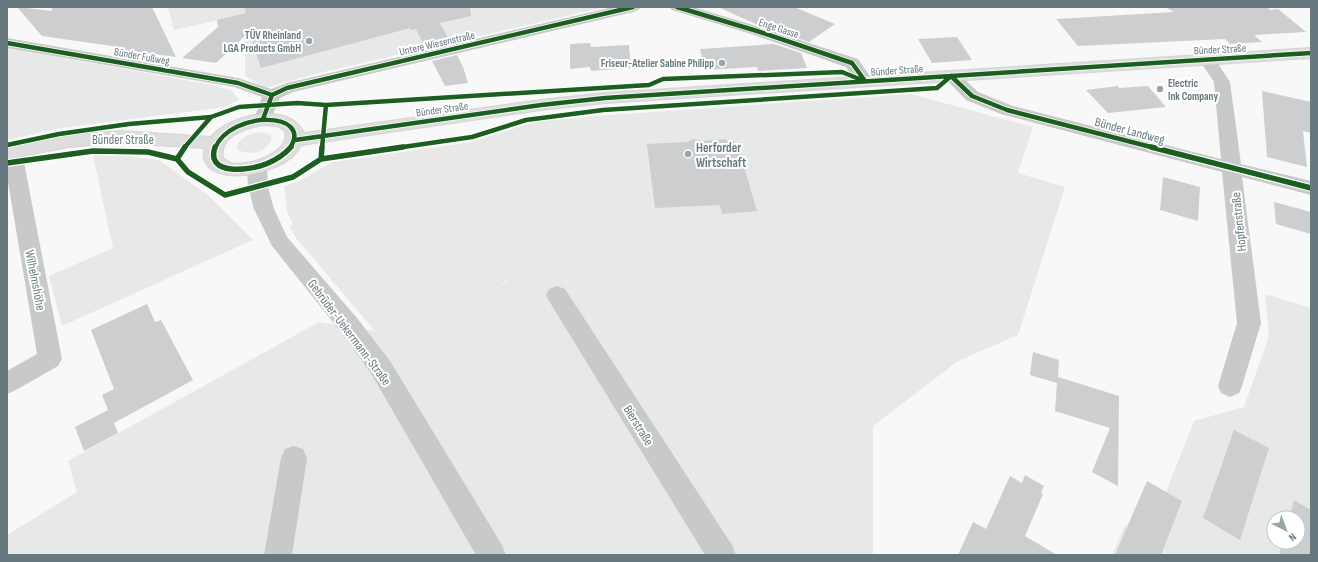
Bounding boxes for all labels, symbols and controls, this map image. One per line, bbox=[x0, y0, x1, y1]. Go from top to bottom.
street label: Enge Gasse bbox=[757, 16, 801, 41]
place label: TÜV Rheinland LGA Products GmbH bbox=[224, 28, 301, 55]
street label: Untere Wiesenstraße bbox=[398, 28, 476, 59]
marker: TÜV Rheinland LGA Products GmbH bbox=[304, 36, 314, 46]
street label: Bünder Straße bbox=[1194, 42, 1247, 57]
street label: Bünder Fußweg bbox=[113, 45, 171, 68]
place label: Friseur-Atelier Sabine Philipp bbox=[601, 57, 714, 70]
marker: Friseur-Atelier Sabine Philipp bbox=[717, 58, 727, 68]
street label: Bünder Straße bbox=[870, 62, 924, 79]
place label: Electric Ink Company bbox=[1168, 77, 1218, 103]
marker: Electric Ink Company bbox=[1155, 84, 1165, 94]
street label: Bünder Straße bbox=[415, 99, 469, 120]
street label: Bünder Landweg bbox=[1093, 114, 1166, 148]
street label: Bünder Straße bbox=[92, 132, 154, 148]
place label: Herforder Wirtschaft bbox=[696, 140, 747, 171]
marker: Herforder Wirtschaft bbox=[683, 149, 693, 159]
street label: Hopfenstraße bbox=[1228, 191, 1250, 252]
street label: Wilhelmshöhe bbox=[21, 249, 49, 312]
street label: Gebrüder-Uekermann-Straße bbox=[304, 276, 394, 389]
street label: Bierstraße bbox=[619, 402, 657, 449]
north arrow bbox=[1266, 510, 1306, 550]
text: N bbox=[1286, 530, 1299, 544]

